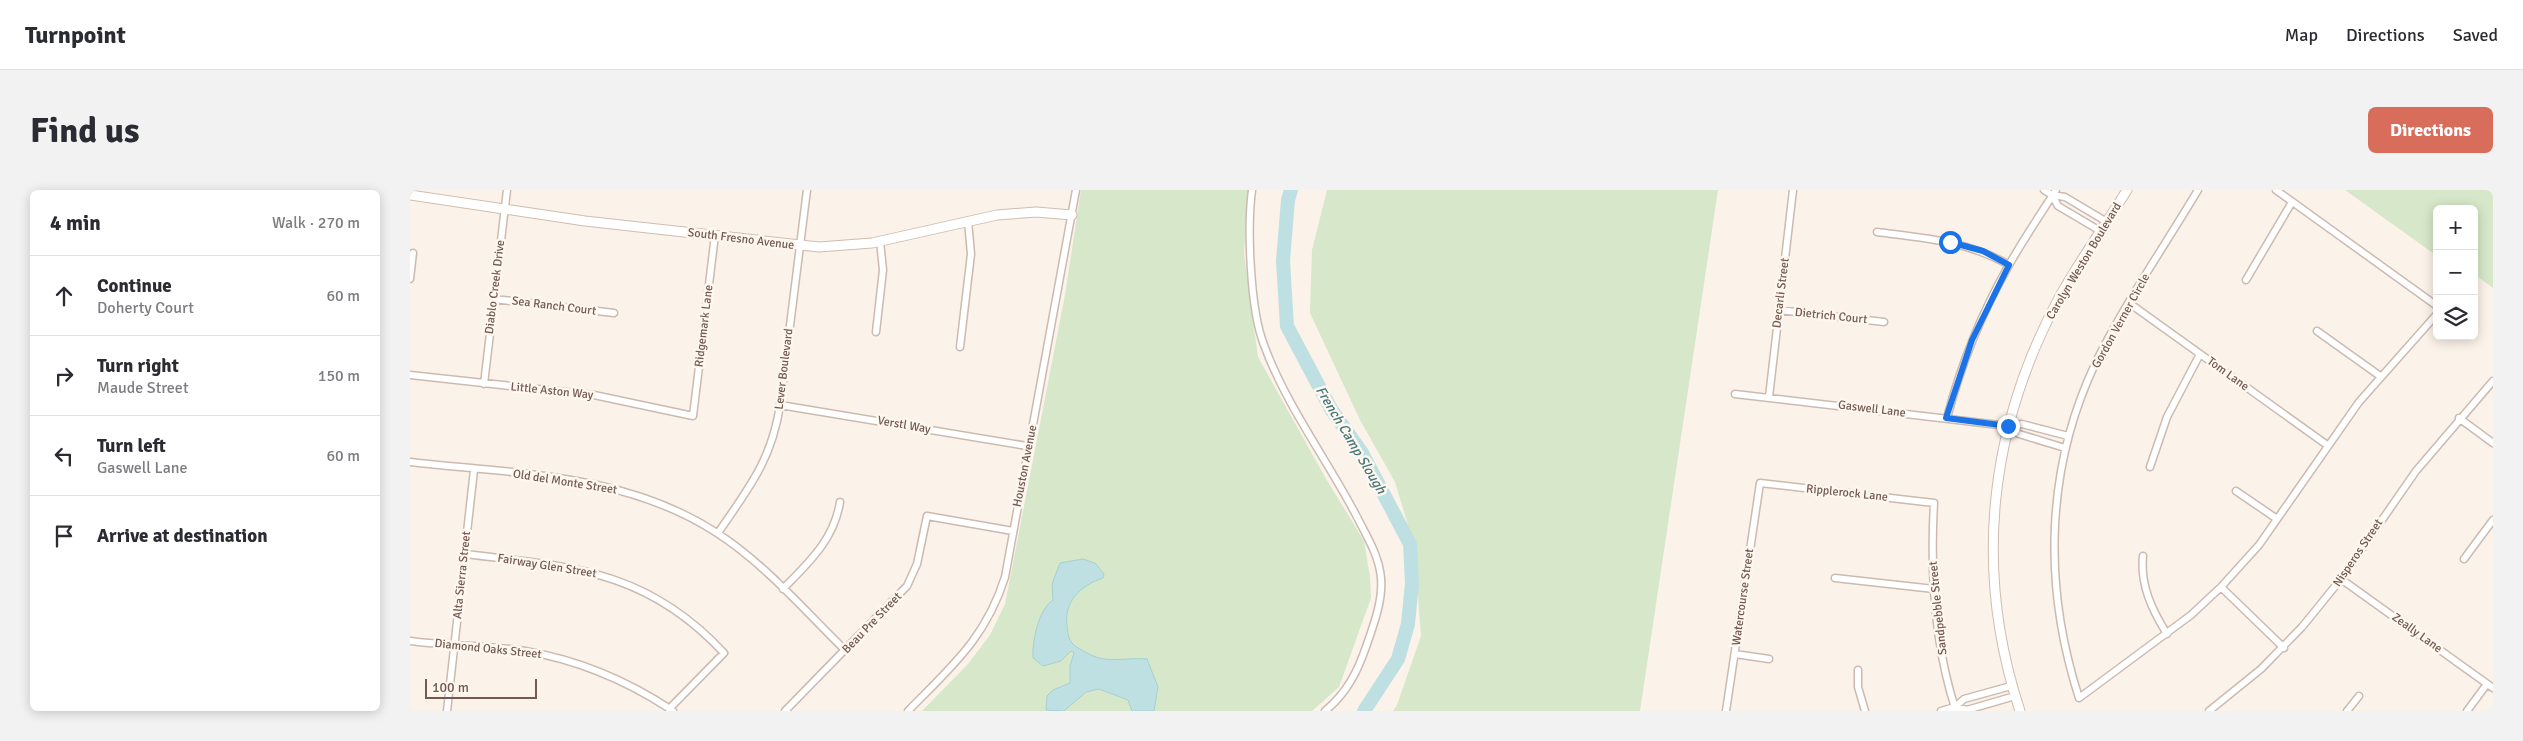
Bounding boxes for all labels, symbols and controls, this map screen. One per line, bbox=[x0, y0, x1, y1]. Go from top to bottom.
text: Turnpoint bbox=[25, 20, 126, 50]
text: Map bbox=[2285, 24, 2318, 46]
text: Directions bbox=[2346, 24, 2425, 46]
text: Saved bbox=[2453, 24, 2498, 46]
button: Directions bbox=[2368, 107, 2493, 153]
text: Find us bbox=[30, 109, 140, 152]
street label: Carolyn Weston Boulevard bbox=[2043, 200, 2125, 322]
map controls bbox=[2433, 205, 2478, 340]
button: + bbox=[2433, 205, 2478, 250]
text: 4 min bbox=[50, 210, 101, 236]
text: Walk · 270 m bbox=[272, 213, 360, 233]
street label: South Fresno Avenue bbox=[687, 225, 795, 253]
route start bbox=[1939, 231, 1962, 254]
street label: Diablo Creek Drive bbox=[482, 239, 508, 335]
button: − bbox=[2433, 250, 2478, 295]
street label: Decarli Street bbox=[1769, 257, 1793, 329]
street label: Gordon Verner Circle bbox=[2089, 271, 2153, 371]
text: Continue bbox=[97, 274, 172, 298]
icon: ahead bbox=[50, 282, 78, 310]
street label: Ridgemark Lane bbox=[692, 284, 716, 368]
text: 60 m bbox=[326, 286, 360, 306]
street label: Sea Ranch Court bbox=[511, 293, 597, 319]
button: layers bbox=[2433, 295, 2478, 340]
text: Doherty Court bbox=[97, 298, 194, 318]
street label: Dietrich Court bbox=[1794, 305, 1868, 327]
street label: Lever Boulevard bbox=[772, 328, 796, 410]
text: Turn right bbox=[97, 354, 179, 378]
street label: Tom Lane bbox=[2204, 354, 2252, 394]
icon: right bbox=[50, 362, 78, 390]
text: 150 m bbox=[318, 366, 360, 386]
text: Maude Street bbox=[97, 378, 188, 398]
street label: Little Aston Way bbox=[510, 379, 594, 403]
water label: French Camp Slough bbox=[1312, 383, 1390, 497]
street label: Gaswell Lane bbox=[1837, 397, 1907, 421]
street label: Verstl Way bbox=[876, 413, 932, 437]
route end bbox=[1997, 415, 2020, 438]
street label: Houston Avenue bbox=[1010, 424, 1040, 508]
text: Turn left bbox=[97, 434, 166, 458]
icon: left bbox=[50, 442, 78, 470]
text: 60 m bbox=[326, 446, 360, 466]
text: Gaswell Lane bbox=[97, 458, 188, 478]
street label: Old del Monte Street bbox=[512, 466, 618, 498]
street label: Ripplerock Lane bbox=[1805, 481, 1889, 505]
street label: Nisperos Street bbox=[2330, 516, 2386, 590]
icon: arrive bbox=[50, 522, 78, 550]
text: Arrive at destination bbox=[97, 524, 268, 548]
street label: Alta Sierra Street bbox=[450, 530, 474, 620]
street label: Watercourse Street bbox=[1729, 547, 1757, 647]
street label: Fairway Glen Street bbox=[496, 551, 598, 581]
street label: Sandpebble Street bbox=[1926, 560, 1950, 656]
street label: Beau Pre Street bbox=[839, 589, 905, 657]
street label: Zeally Lane bbox=[2389, 610, 2445, 656]
street label: Diamond Oaks Street bbox=[434, 636, 542, 662]
scale bar bbox=[425, 676, 538, 699]
text: 100 m bbox=[432, 679, 469, 696]

